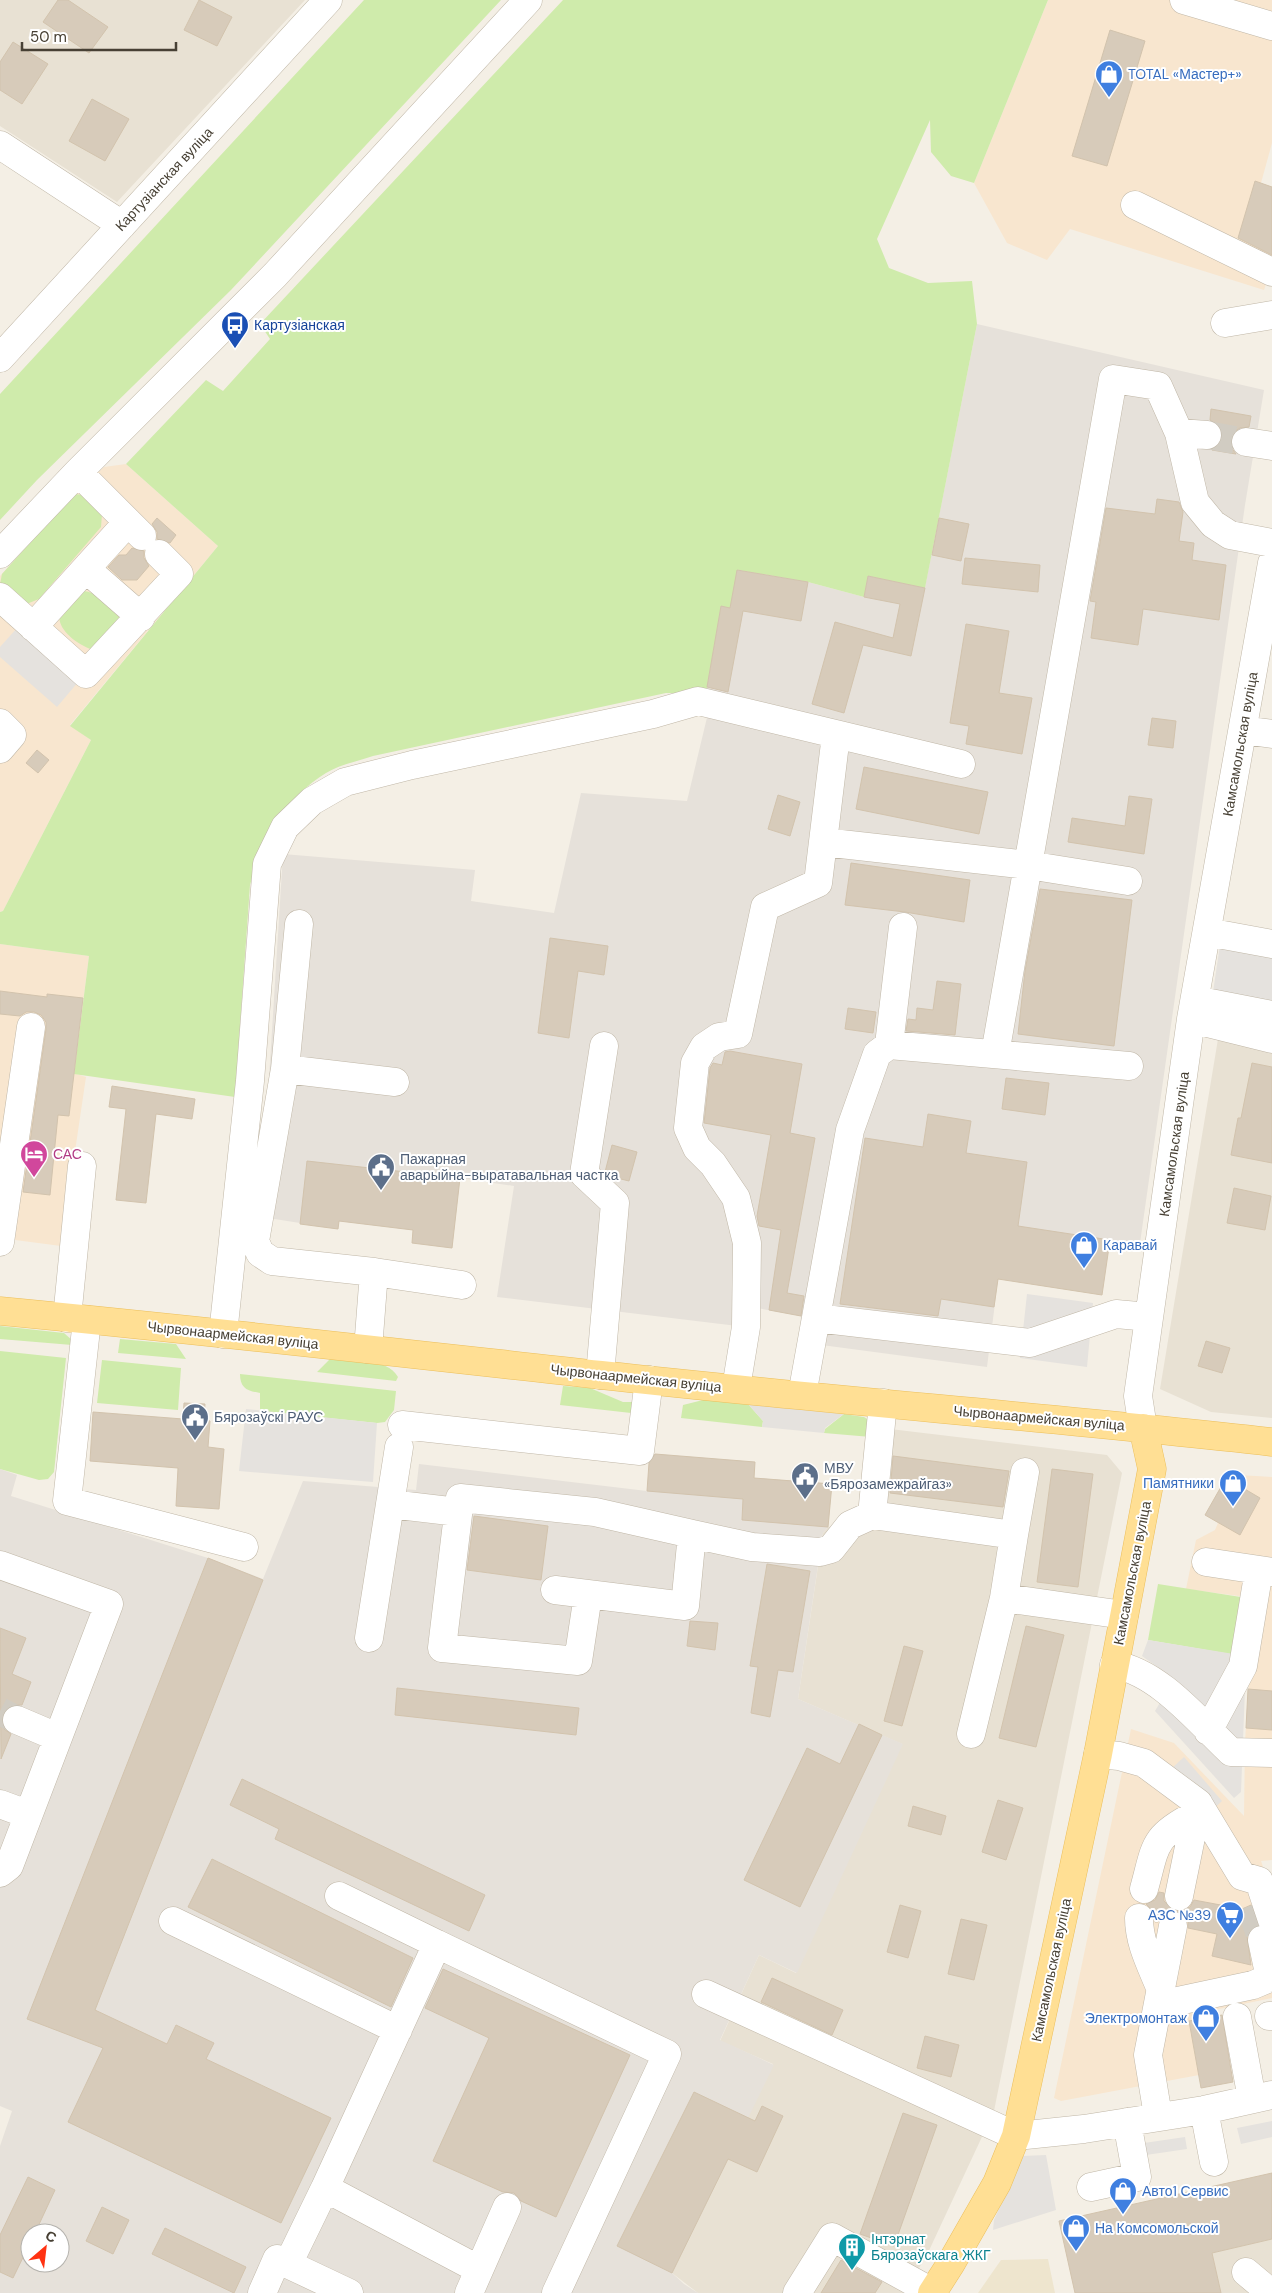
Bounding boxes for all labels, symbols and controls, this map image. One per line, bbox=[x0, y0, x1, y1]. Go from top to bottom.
scale bar bbox=[22, 20, 176, 52]
text: 50 m bbox=[30, 27, 67, 47]
shop icon: TOTAL «Мастер+» bbox=[1094, 59, 1124, 98]
place label: TOTAL «Мастер+» bbox=[1128, 65, 1242, 83]
street label: Картузіанская вуліца bbox=[111, 123, 217, 235]
bus stop icon: Картузіанская bbox=[220, 310, 250, 349]
place label: Картузіанская bbox=[254, 316, 345, 334]
street label: Камсамольская вуліца bbox=[1218, 670, 1262, 818]
street label: Камсамольская вуліца bbox=[1155, 1070, 1193, 1218]
hotel icon: САС bbox=[19, 1139, 49, 1178]
place label: САС bbox=[53, 1145, 82, 1163]
place label: Пажарная аварыйна-выратавальная частка bbox=[400, 1150, 619, 1184]
public building icon: Пажарная аварыйна-выратавальная частка bbox=[366, 1152, 396, 1191]
shop icon: Каравай bbox=[1069, 1230, 1099, 1269]
place label: Каравай bbox=[1103, 1236, 1157, 1254]
street label: Чырвонаармейская вуліца bbox=[147, 1317, 320, 1353]
street label: Чырвонаармейская вуліца bbox=[550, 1360, 723, 1396]
public building icon: Бярозаўскі РАУС bbox=[180, 1402, 210, 1441]
street label: Чырвонаармейская вуліца bbox=[953, 1402, 1126, 1434]
place label: Бярозаўскі РАУС bbox=[214, 1408, 323, 1426]
place label: МВУ «Бярозамежрайгаз» bbox=[824, 1459, 952, 1493]
public building icon: МВУ «Бярозамежрайгаз» bbox=[790, 1461, 820, 1500]
shop icon: Памятники bbox=[1218, 1468, 1248, 1507]
place label: Памятники bbox=[1143, 1474, 1214, 1492]
street label: Камсамольская вуліца bbox=[1109, 1499, 1155, 1647]
street label: Камсамольская вуліца bbox=[1027, 1896, 1075, 2043]
supermarket icon: АЗС №39 bbox=[1215, 1900, 1245, 1939]
place label: АЗС №39 bbox=[1148, 1906, 1211, 1924]
shop icon: Электромонтаж bbox=[1191, 2003, 1221, 2042]
place label: Электромонтаж bbox=[1085, 2009, 1188, 2027]
shop icon: Авто1 Сервис bbox=[1108, 2176, 1138, 2215]
place label: Авто1 Сервис bbox=[1142, 2182, 1229, 2200]
shop icon: На Комсомольской bbox=[1061, 2213, 1091, 2252]
place label: На Комсомольской bbox=[1095, 2219, 1219, 2237]
north arrow bbox=[20, 2223, 70, 2273]
text: С bbox=[42, 2226, 60, 2247]
place label: Інтэрнат Бярозаўскага ЖКГ bbox=[871, 2230, 991, 2264]
building icon: Інтэрнат Бярозаўскага ЖКГ bbox=[837, 2232, 867, 2271]

